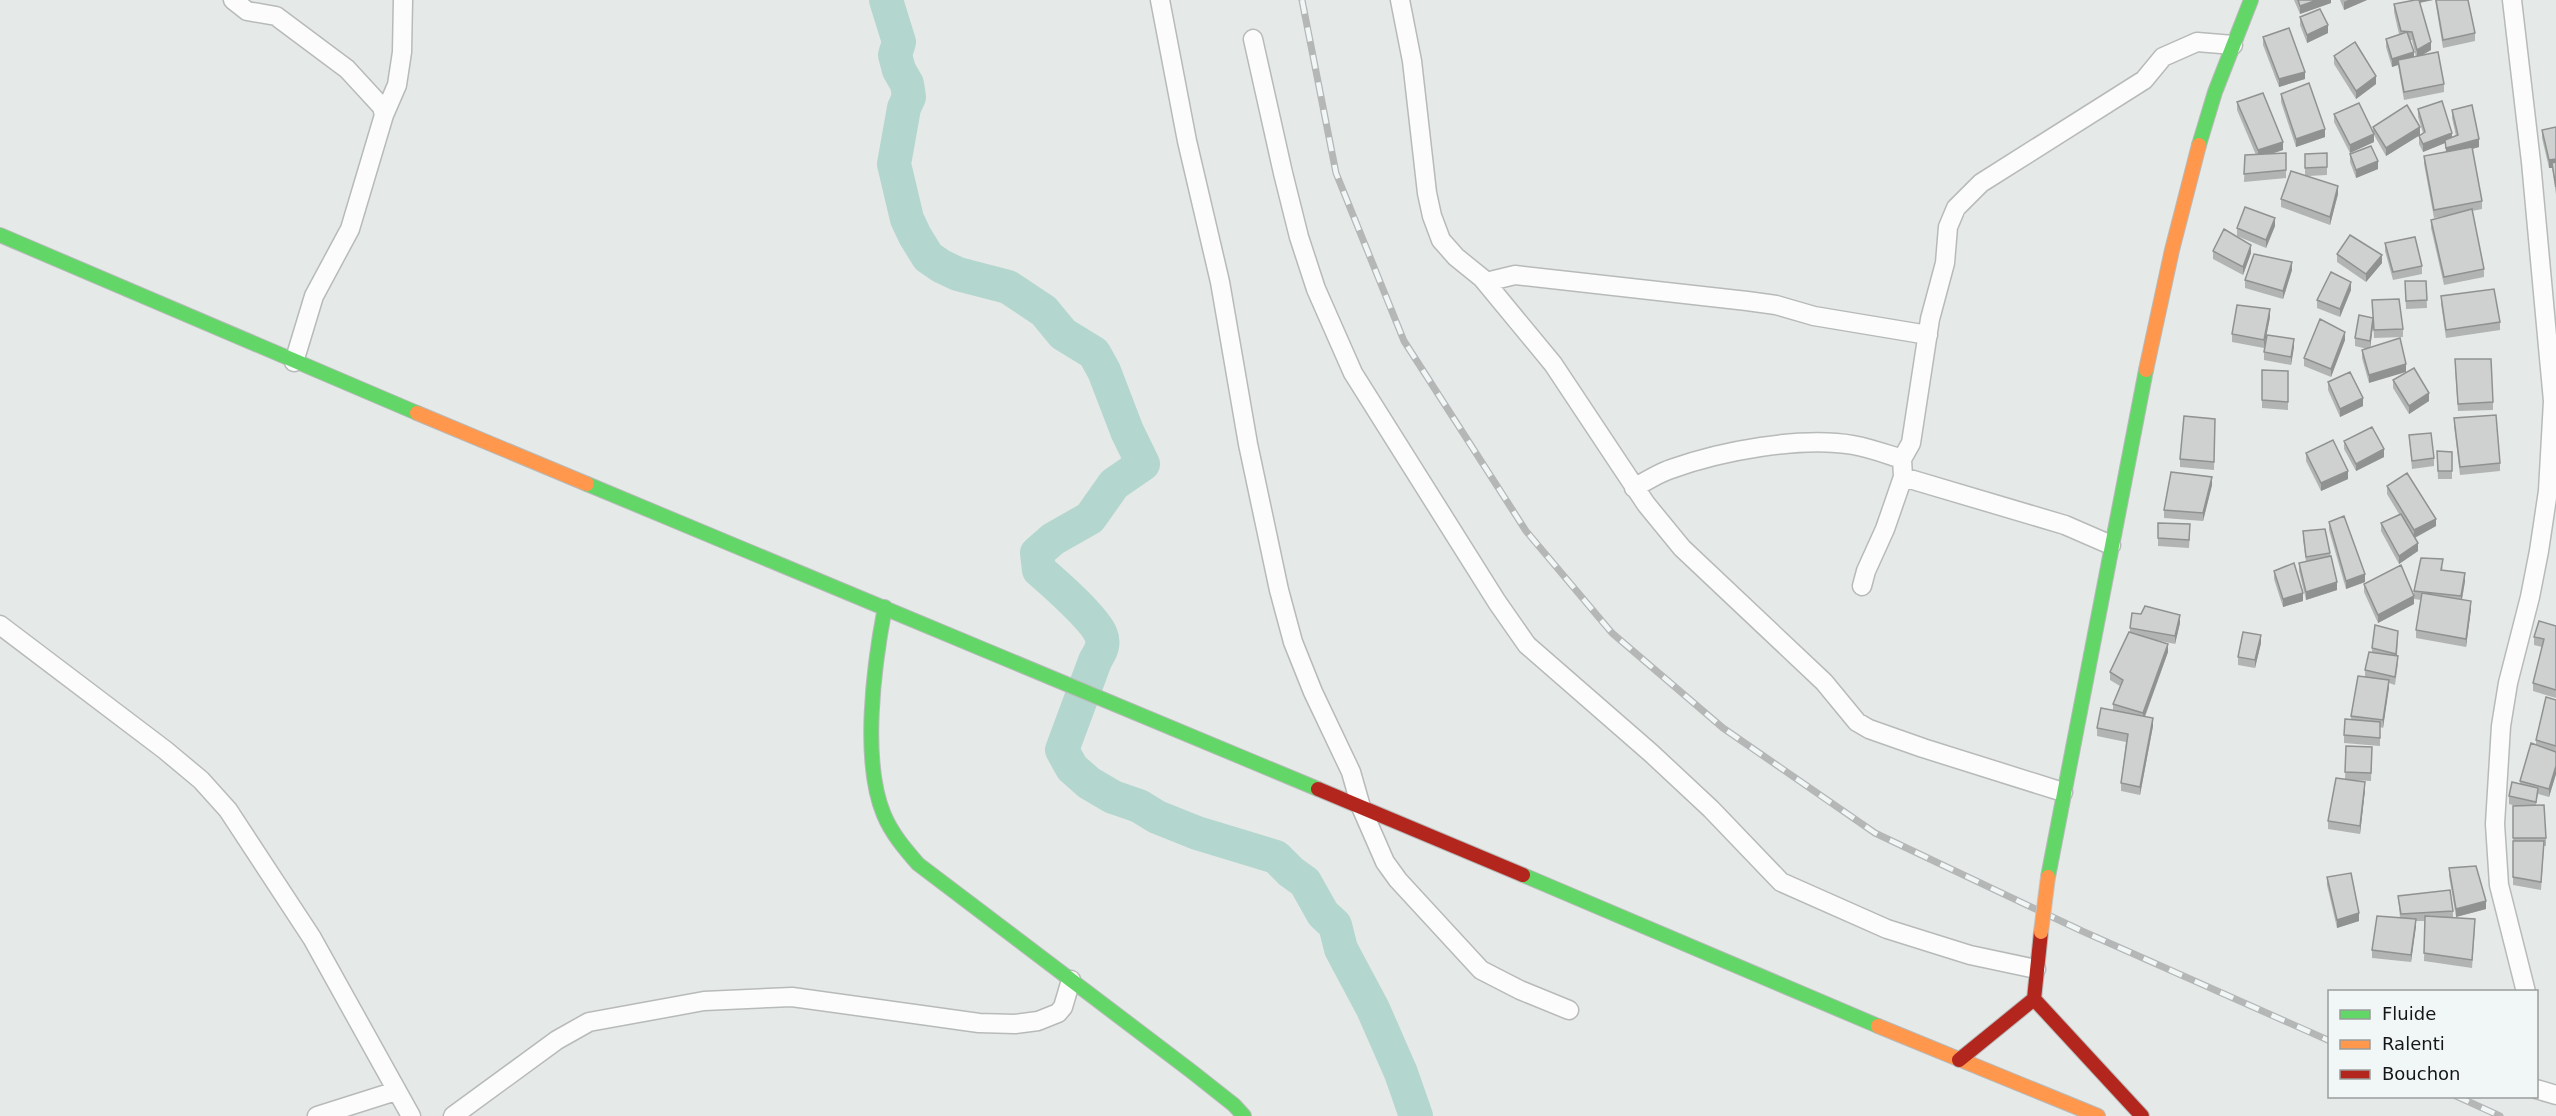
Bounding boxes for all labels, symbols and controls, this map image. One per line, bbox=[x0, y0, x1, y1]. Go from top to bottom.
legend bbox=[2328, 990, 2538, 1098]
text: Fluide bbox=[2382, 1003, 2436, 1024]
text: Ralenti bbox=[2382, 1033, 2445, 1054]
text: Bouchon bbox=[2382, 1063, 2461, 1084]

